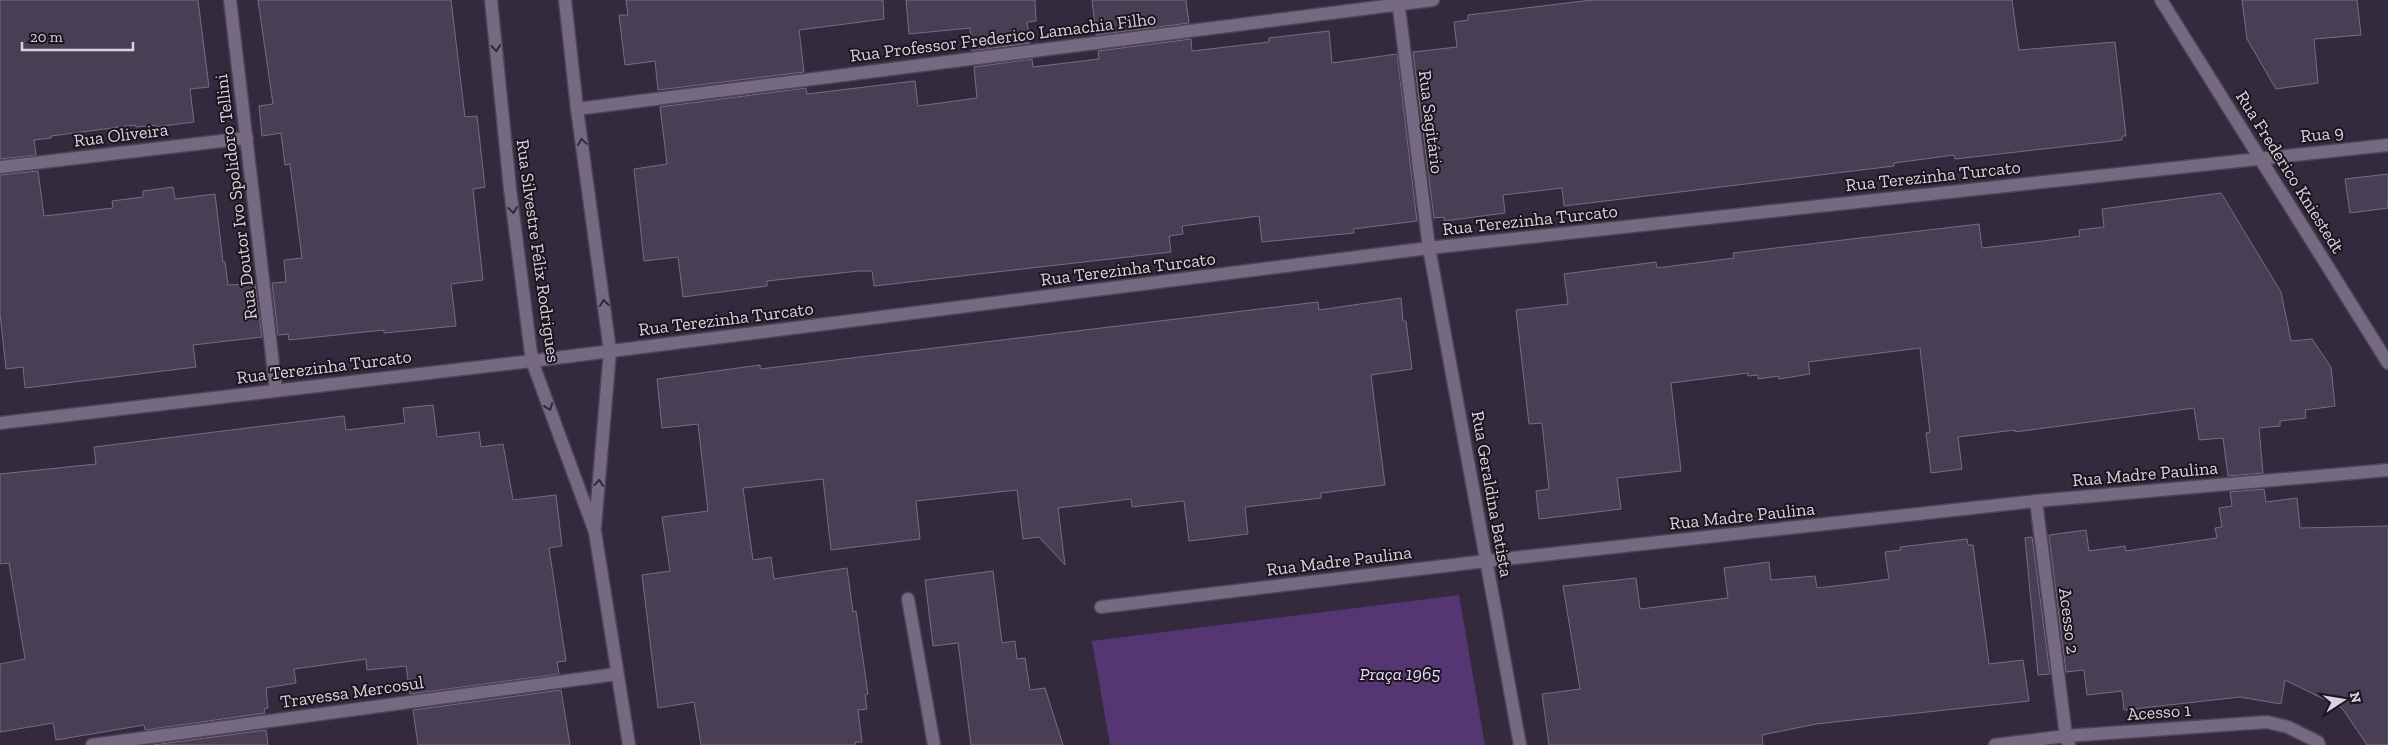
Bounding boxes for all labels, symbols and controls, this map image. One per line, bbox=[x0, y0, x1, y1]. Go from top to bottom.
street label: Rua Professor Frederico Lamachia Filho bbox=[849, 7, 1157, 67]
scale bar bbox=[22, 20, 134, 52]
text: 20 m bbox=[30, 28, 63, 46]
one-way arrow bbox=[490, 45, 501, 53]
street label: Rua Sagitário bbox=[1414, 69, 1448, 175]
street label: Rua Doutor Ivo Spolidoro Tellini bbox=[210, 73, 262, 321]
street label: Rua Frederico Kniestedt bbox=[2231, 87, 2349, 258]
street label: Rua Oliveira bbox=[72, 118, 170, 152]
street label: Rua 9 bbox=[2299, 121, 2345, 147]
street label: Rua Silvestre Félix Rodrigues bbox=[511, 138, 565, 364]
one-way arrow bbox=[577, 138, 588, 146]
street label: Rua Terezinha Turcato bbox=[1844, 156, 2022, 196]
street label: Rua Terezinha Turcato bbox=[1441, 200, 1619, 240]
one-way arrow bbox=[507, 206, 518, 214]
street label: Rua Terezinha Turcato bbox=[1039, 247, 1217, 291]
street label: Rua Terezinha Turcato bbox=[637, 297, 815, 341]
one-way arrow bbox=[599, 299, 609, 307]
street label: Rua Terezinha Turcato bbox=[235, 345, 413, 389]
one-way arrow bbox=[543, 402, 553, 411]
street label: Rua Geraldina Batista bbox=[1467, 409, 1518, 579]
street label: Rua Madre Paulina bbox=[2071, 457, 2219, 491]
one-way arrow bbox=[593, 479, 604, 487]
street label: Rua Madre Paulina bbox=[1668, 497, 1816, 535]
street label: Rua Madre Paulina bbox=[1265, 541, 1413, 581]
street label: Acesso 2 bbox=[2054, 587, 2084, 655]
park label: Praça 1965 bbox=[1360, 663, 1440, 685]
street label: Travessa Mercosul bbox=[279, 671, 425, 713]
north arrow bbox=[2318, 675, 2368, 725]
text: N bbox=[2346, 690, 2365, 705]
street label: Acesso 1 bbox=[2126, 699, 2192, 725]

